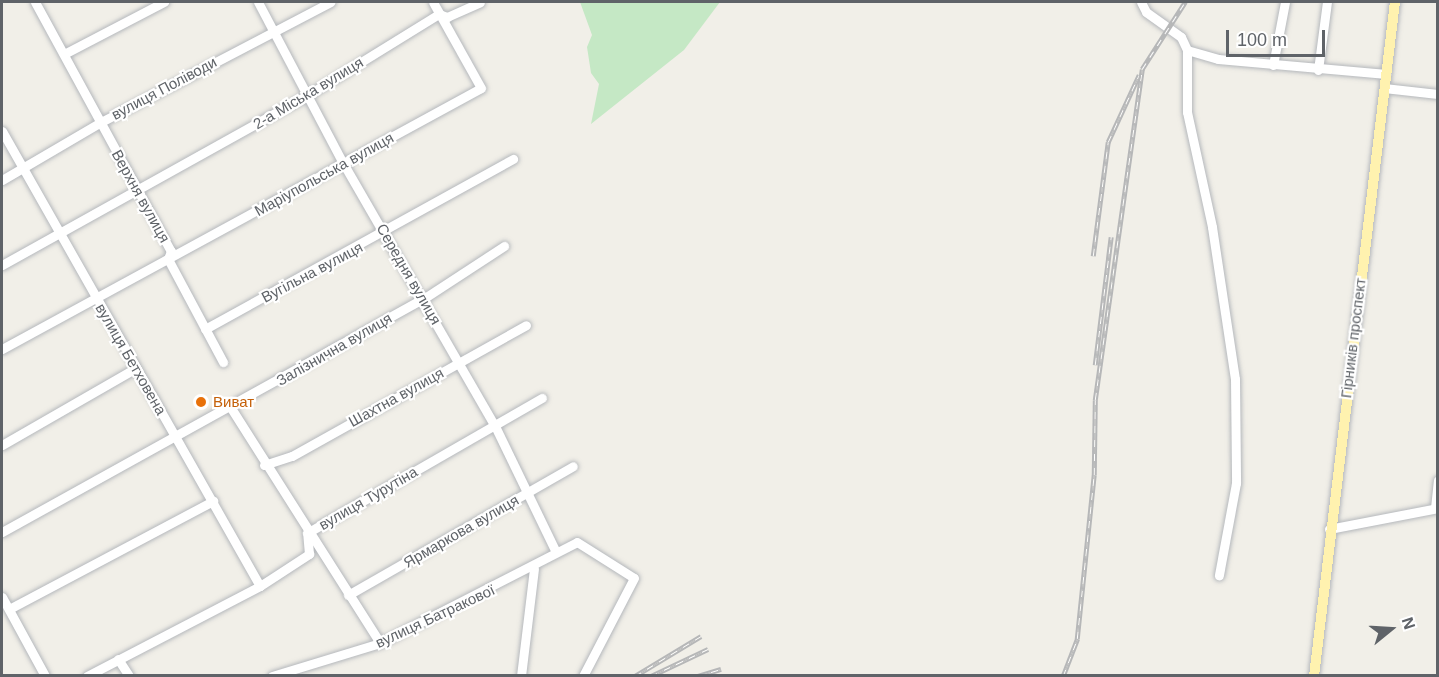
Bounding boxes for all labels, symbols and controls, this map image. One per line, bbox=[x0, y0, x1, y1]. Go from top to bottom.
scale bar bbox=[1229, 18, 1328, 56]
text: 100 m bbox=[1237, 30, 1287, 50]
street label: вулиця Поліводи bbox=[108, 53, 220, 123]
street label: 2-а Міська вулиця bbox=[250, 53, 366, 133]
street label: Маріупольська вулиця bbox=[251, 128, 397, 220]
street label: Верхня вулиця bbox=[108, 146, 174, 246]
street label: Середня вулиця bbox=[373, 220, 445, 328]
street label: Вугільна вулиця bbox=[258, 238, 366, 306]
street label: Гірників проспект bbox=[1337, 277, 1369, 399]
street label: вулиця Бетховена bbox=[92, 300, 170, 418]
street label: Залізнична вулиця bbox=[273, 309, 395, 389]
street label: Шахтна вулиця bbox=[345, 363, 447, 431]
place label: Виват bbox=[213, 393, 254, 411]
marker: Виват bbox=[194, 395, 208, 409]
street label: вулиця Турутіна bbox=[315, 462, 421, 534]
street label: Ярмаркова вулиця bbox=[400, 491, 522, 571]
street label: вулиця Батракової bbox=[372, 580, 498, 652]
north arrow bbox=[1361, 599, 1421, 659]
text: N bbox=[1399, 615, 1418, 631]

